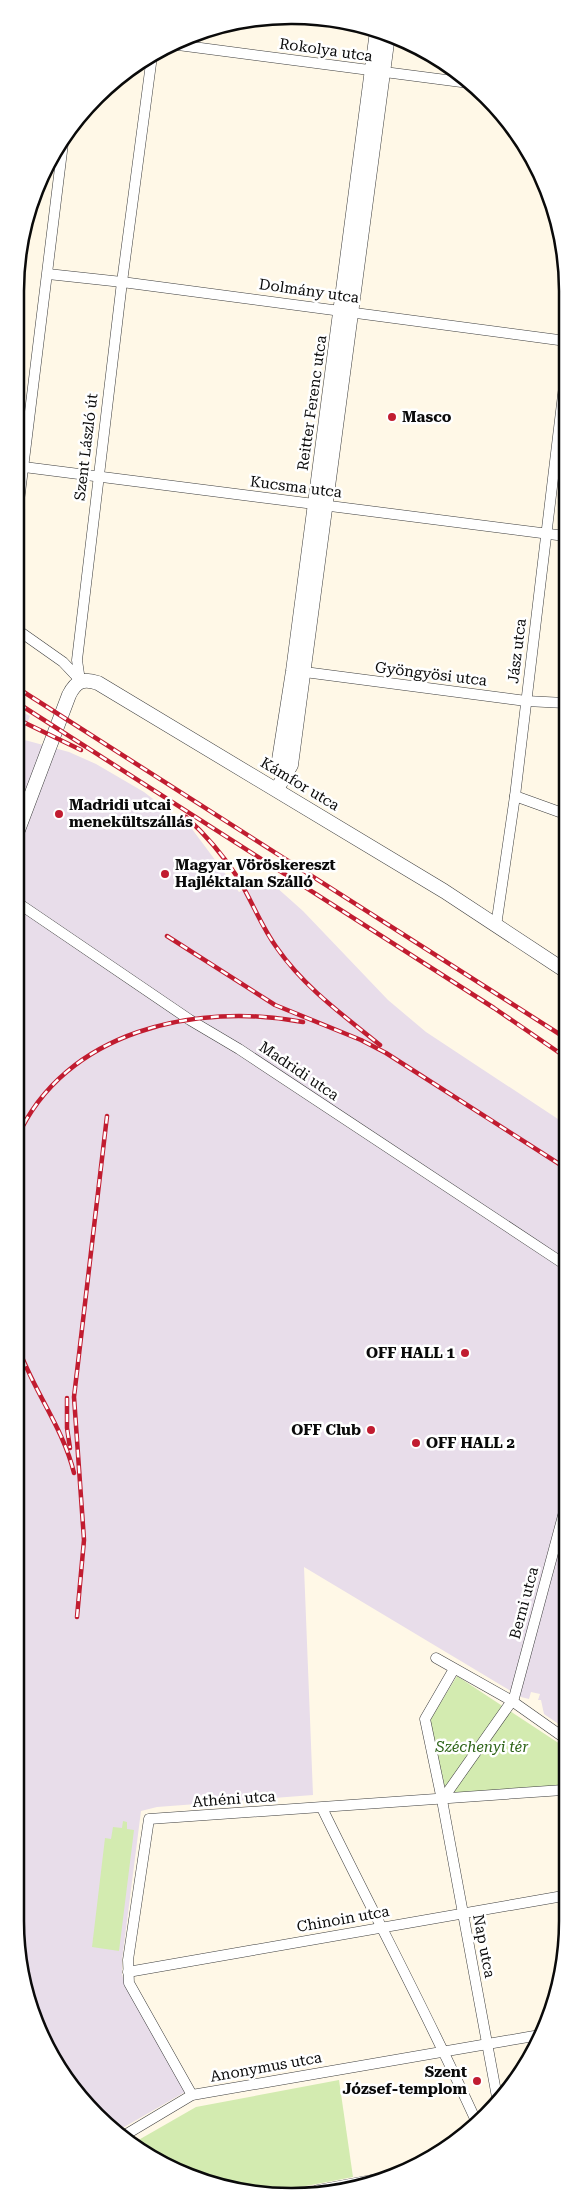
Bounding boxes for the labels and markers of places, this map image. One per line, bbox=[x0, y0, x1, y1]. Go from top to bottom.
place label: Masco bbox=[402, 408, 452, 426]
marker: Masco bbox=[386, 411, 398, 423]
place label: Madridi utcai menekültszállás bbox=[69, 796, 193, 831]
marker: Madridi utcai menekültszállás bbox=[53, 808, 65, 820]
place label: Magyar Vöröskereszt Hajléktalan Szálló bbox=[175, 856, 336, 891]
marker: Magyar Vöröskereszt Hajléktalan Szálló bbox=[159, 868, 171, 880]
place label: OFF HALL 1 bbox=[366, 1344, 456, 1362]
marker: OFF HALL 1 bbox=[459, 1347, 471, 1359]
place label: OFF Club bbox=[291, 1421, 361, 1439]
marker: OFF Club bbox=[365, 1424, 377, 1436]
place label: OFF HALL 2 bbox=[426, 1434, 515, 1452]
marker: OFF HALL 2 bbox=[410, 1437, 422, 1449]
place label: Szent József-templom bbox=[343, 2063, 468, 2098]
marker: Szent József-templom bbox=[471, 2075, 483, 2087]

